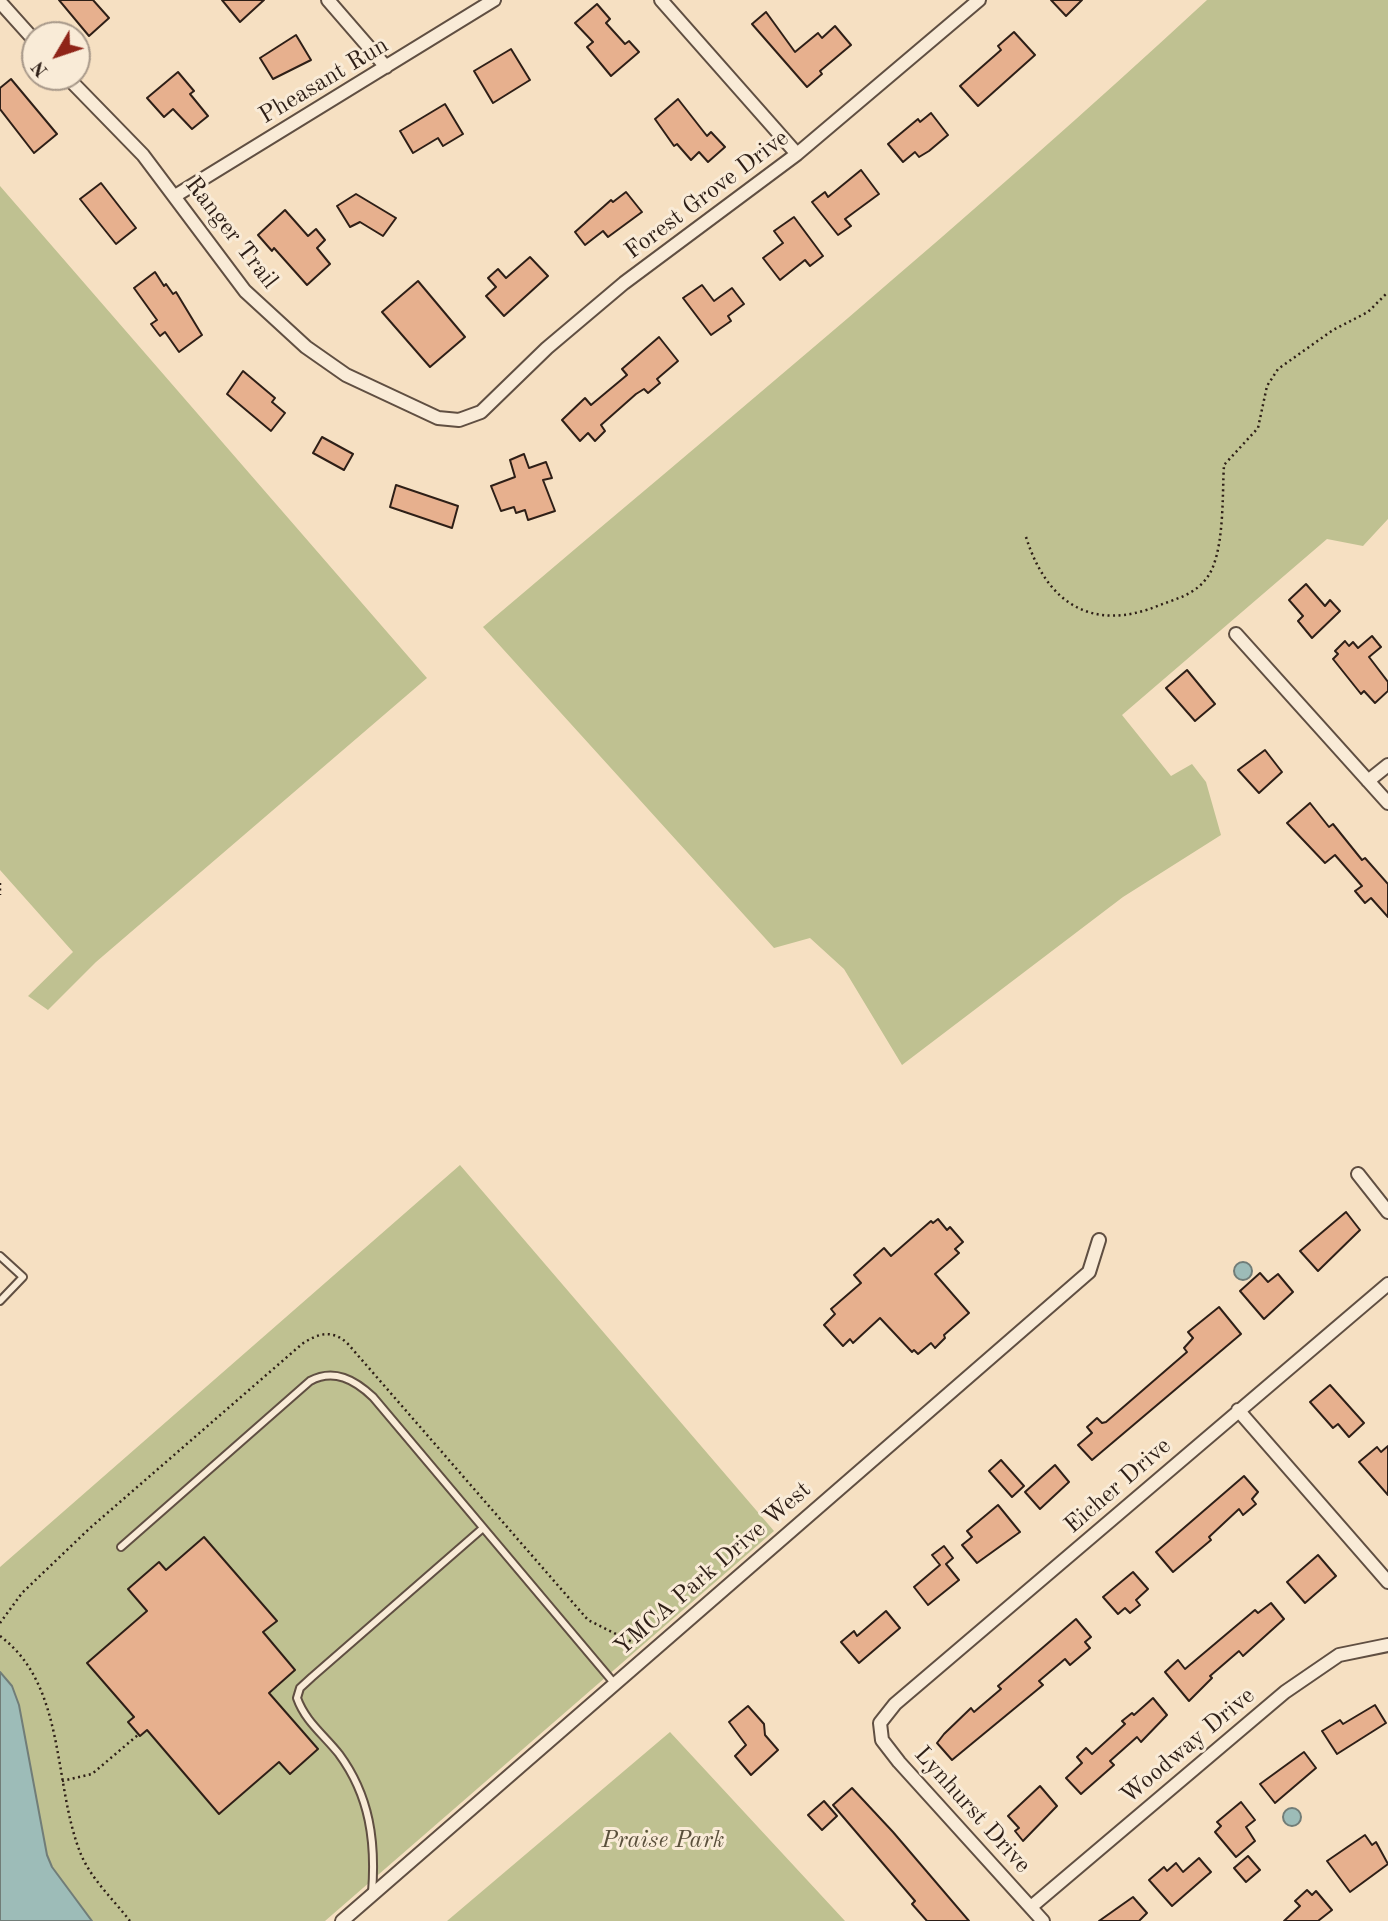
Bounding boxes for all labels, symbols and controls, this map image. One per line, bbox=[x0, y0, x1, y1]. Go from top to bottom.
north arrow bbox=[21, 21, 91, 91]
street label: Pheasant Run bbox=[254, 31, 394, 131]
text: N bbox=[29, 57, 53, 80]
street label: Forest Grove Drive bbox=[619, 124, 795, 266]
street label: Ranger Trail bbox=[178, 171, 284, 295]
street label: Eicher Drive bbox=[1059, 1432, 1177, 1540]
street label: YMCA Park Drive West bbox=[609, 1476, 817, 1662]
street label: Woodway Drive bbox=[1115, 1682, 1261, 1810]
street label: Lynhurst Drive bbox=[908, 1741, 1036, 1879]
park label: Praise Park bbox=[601, 1827, 725, 1855]

